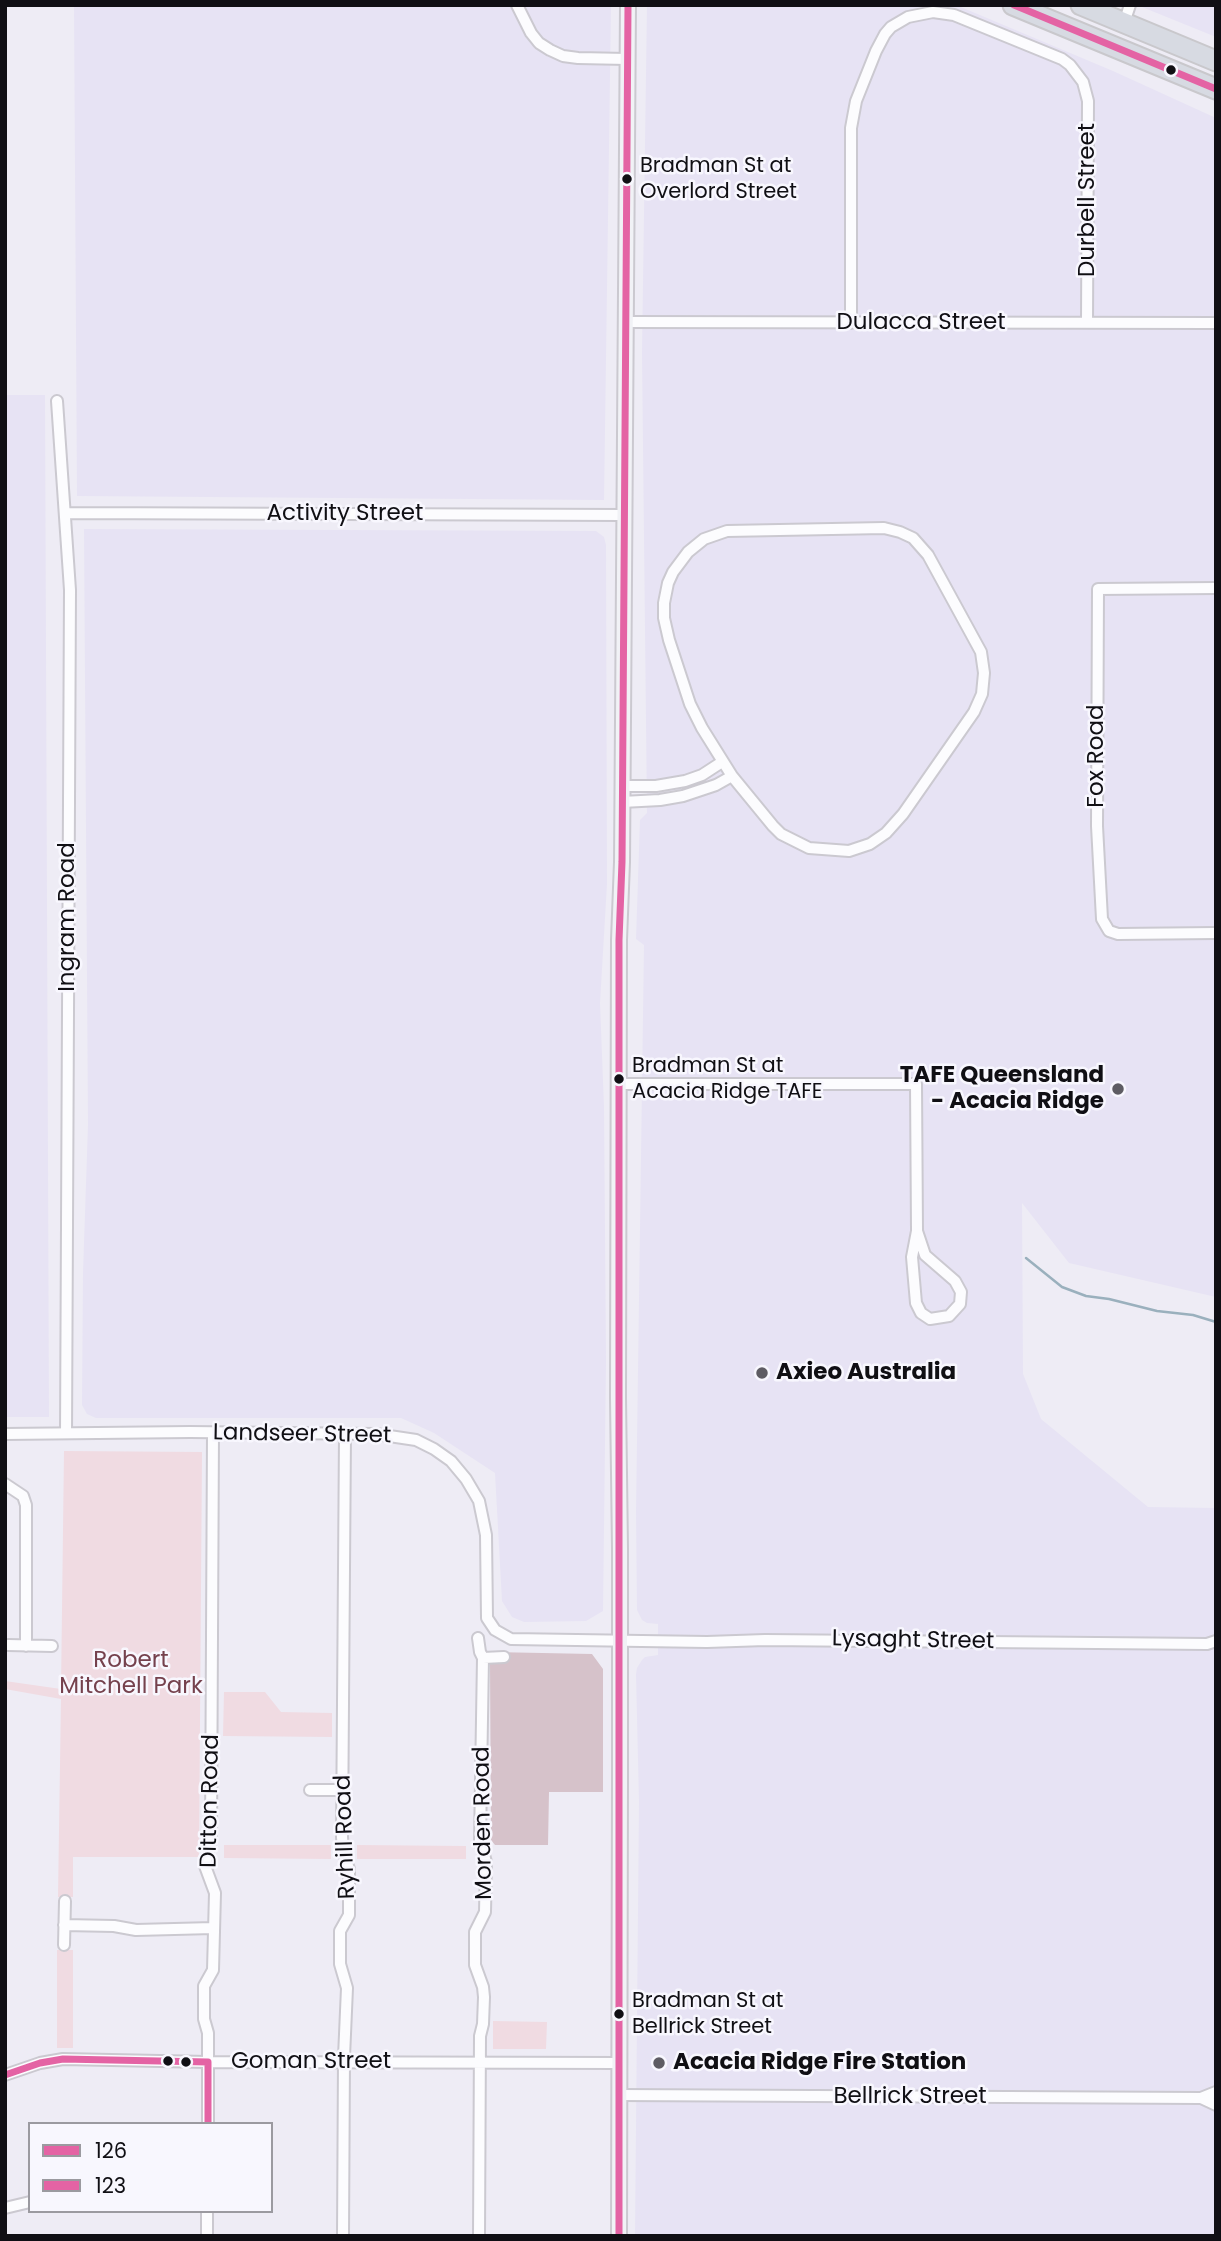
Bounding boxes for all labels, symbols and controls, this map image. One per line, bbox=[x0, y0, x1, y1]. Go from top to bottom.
unlabelled marker bbox=[1164, 63, 1178, 77]
street label: Durbell Street bbox=[1074, 123, 1102, 277]
place label: Bradman St at Overlord Street bbox=[640, 154, 797, 204]
marker: Bradman St at Overlord Street bbox=[620, 172, 634, 186]
street label: Dulacca Street bbox=[836, 309, 1006, 337]
street label: Activity Street bbox=[267, 500, 423, 528]
street label: Fox Road bbox=[1083, 704, 1111, 808]
street label: Ingram Road bbox=[54, 842, 82, 992]
place label: Bradman St at Acacia Ridge TAFE bbox=[632, 1054, 823, 1104]
place label: TAFE Queensland - Acacia Ridge bbox=[900, 1062, 1104, 1116]
marker: Bradman St at Acacia Ridge TAFE bbox=[612, 1072, 626, 1086]
marker: TAFE Queensland - Acacia Ridge bbox=[1110, 1081, 1126, 1097]
place label: Axieo Australia bbox=[776, 1359, 956, 1387]
marker: Axieo Australia bbox=[754, 1365, 770, 1381]
street label: Landseer Street bbox=[213, 1420, 391, 1450]
street label: Lysaght Street bbox=[831, 1626, 995, 1656]
park label: Robert Mitchell Park bbox=[59, 1647, 203, 1701]
street label: Ditton Road bbox=[196, 1734, 226, 1868]
street label: Morden Road bbox=[469, 1746, 499, 1900]
street label: Ryhill Road bbox=[330, 1774, 362, 1900]
place label: Bradman St at Bellrick Street bbox=[632, 1989, 783, 2039]
marker: Bradman St at Bellrick Street bbox=[612, 2007, 626, 2021]
street label: Goman Street bbox=[231, 2048, 391, 2076]
place label: Acacia Ridge Fire Station bbox=[673, 2049, 966, 2077]
unlabelled marker bbox=[161, 2054, 175, 2068]
unlabelled marker bbox=[179, 2055, 193, 2069]
marker: Acacia Ridge Fire Station bbox=[651, 2055, 667, 2071]
street label: Bellrick Street bbox=[833, 2083, 987, 2111]
legend bbox=[28, 2122, 273, 2213]
text: 126 bbox=[95, 2136, 127, 2165]
text: 123 bbox=[95, 2171, 126, 2200]

